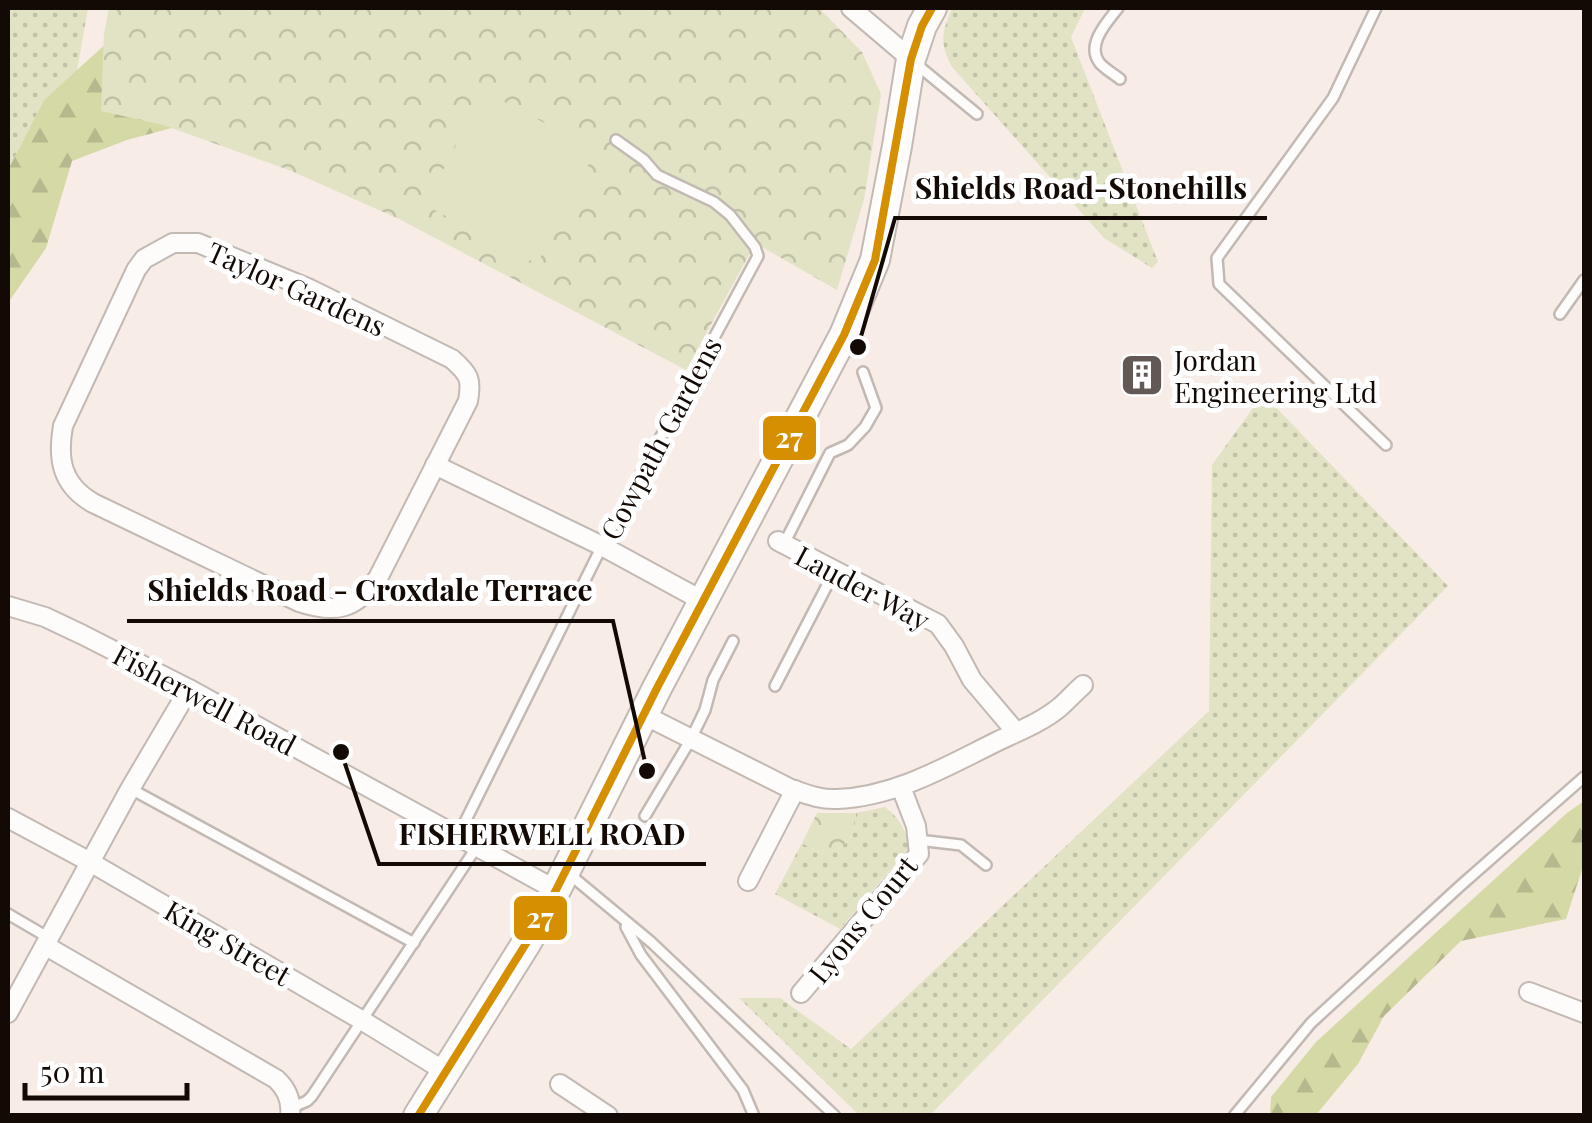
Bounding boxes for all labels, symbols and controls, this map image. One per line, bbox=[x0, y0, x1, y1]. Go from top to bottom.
callout: Shields Road-Stonehills bbox=[895, 158, 1267, 218]
text: Shields Road-Stonehills bbox=[915, 167, 1247, 207]
street label: Taylor Gardens bbox=[202, 232, 392, 344]
street label: Cowpath Gardens bbox=[591, 330, 729, 546]
place label: Jordan Engineering Ltd bbox=[1173, 341, 1377, 410]
building icon: Jordan Engineering Ltd bbox=[1119, 352, 1165, 398]
line badge: 27 bbox=[761, 414, 818, 462]
text: 27 bbox=[775, 418, 803, 455]
street label: Lauder Way bbox=[789, 536, 937, 638]
callout: Shields Road - Croxdale Terrace bbox=[127, 561, 613, 621]
text: Shields Road - Croxdale Terrace bbox=[147, 569, 593, 609]
street label: Fisherwell Road bbox=[107, 635, 303, 763]
callout: FISHERWELL ROAD bbox=[379, 804, 706, 864]
text: FISHERWELL ROAD bbox=[399, 813, 685, 853]
street label: Lyons Court bbox=[799, 847, 925, 990]
street label: King Street bbox=[158, 891, 299, 994]
line badge: 27 bbox=[512, 894, 569, 942]
text: 27 bbox=[526, 898, 554, 935]
scale bar bbox=[25, 1038, 188, 1100]
text: 50 m bbox=[40, 1051, 105, 1091]

